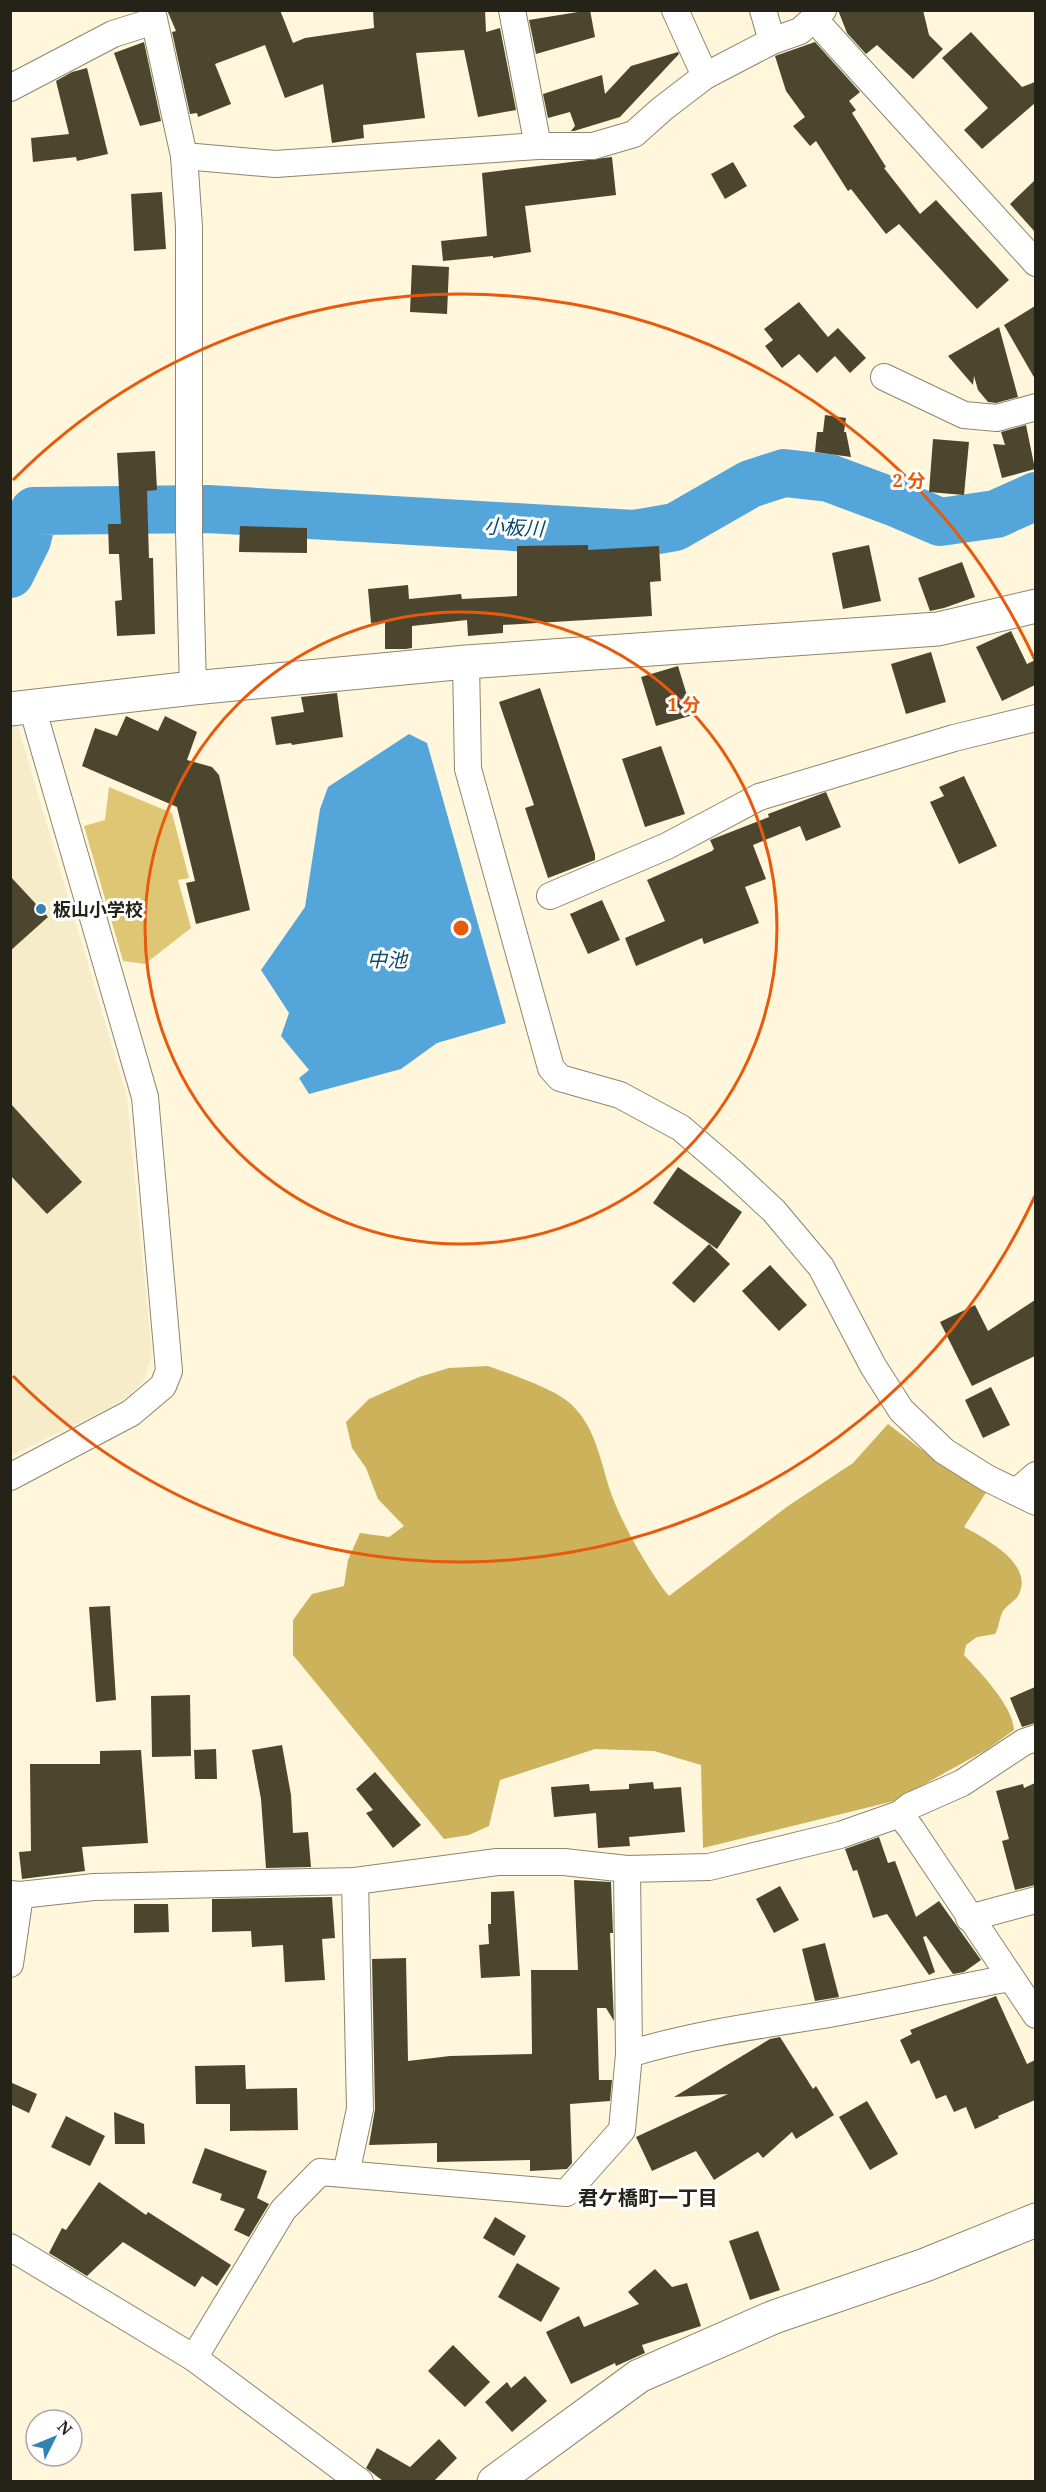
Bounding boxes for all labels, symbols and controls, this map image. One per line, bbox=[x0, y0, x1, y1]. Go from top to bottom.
text: 2 分 bbox=[893, 468, 925, 492]
water label: 小板川 bbox=[483, 512, 547, 542]
text: 1 分 bbox=[668, 692, 700, 716]
place label: 板山小学校 bbox=[53, 897, 143, 921]
marker: 板山小学校 bbox=[34, 902, 48, 916]
centre of rings bbox=[451, 918, 471, 938]
water label: 中池 bbox=[367, 946, 409, 973]
district label: 君ケ橋町一丁目 bbox=[578, 2184, 718, 2211]
north arrow bbox=[24, 2408, 84, 2468]
text: N bbox=[53, 2416, 78, 2440]

